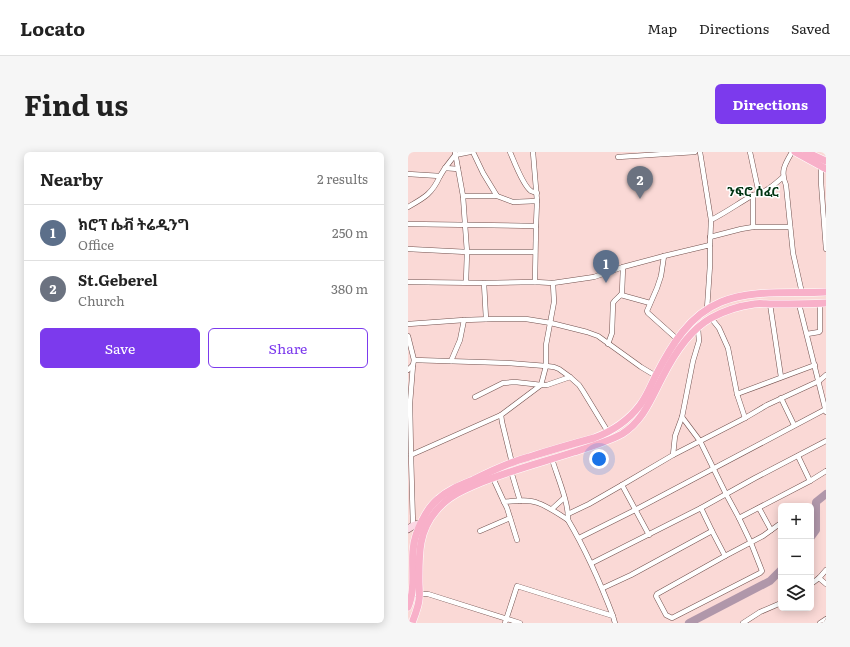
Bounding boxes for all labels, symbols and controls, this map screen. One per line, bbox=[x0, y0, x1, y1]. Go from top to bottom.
text: Locato bbox=[20, 14, 85, 42]
text: Map bbox=[647, 18, 677, 38]
text: Directions bbox=[699, 18, 769, 38]
text: Saved bbox=[791, 18, 830, 38]
text: Find us bbox=[24, 83, 128, 125]
button: Directions bbox=[715, 84, 826, 124]
text: Nearby bbox=[40, 166, 103, 191]
pin: 2 bbox=[627, 166, 653, 199]
text: 2 results bbox=[317, 169, 368, 188]
district label: ንፍሮ ሰፈር bbox=[727, 181, 779, 200]
text: ክሮፕ ሴቭ ትሬዲንግ bbox=[78, 212, 189, 235]
text: 1 bbox=[50, 223, 56, 242]
text: 250 m bbox=[332, 223, 368, 242]
text: Office bbox=[78, 235, 114, 254]
pin: 1 bbox=[593, 250, 619, 283]
text: St.Geberel bbox=[78, 268, 158, 291]
text: 2 bbox=[50, 279, 56, 298]
text: 380 m bbox=[331, 279, 368, 298]
text: Church bbox=[78, 291, 125, 310]
button: Save bbox=[40, 328, 200, 368]
button: Share bbox=[208, 328, 368, 368]
your location bbox=[589, 449, 609, 469]
map controls bbox=[778, 503, 814, 611]
button: + bbox=[778, 503, 814, 539]
button: − bbox=[778, 539, 814, 575]
button: layers bbox=[778, 575, 814, 611]

